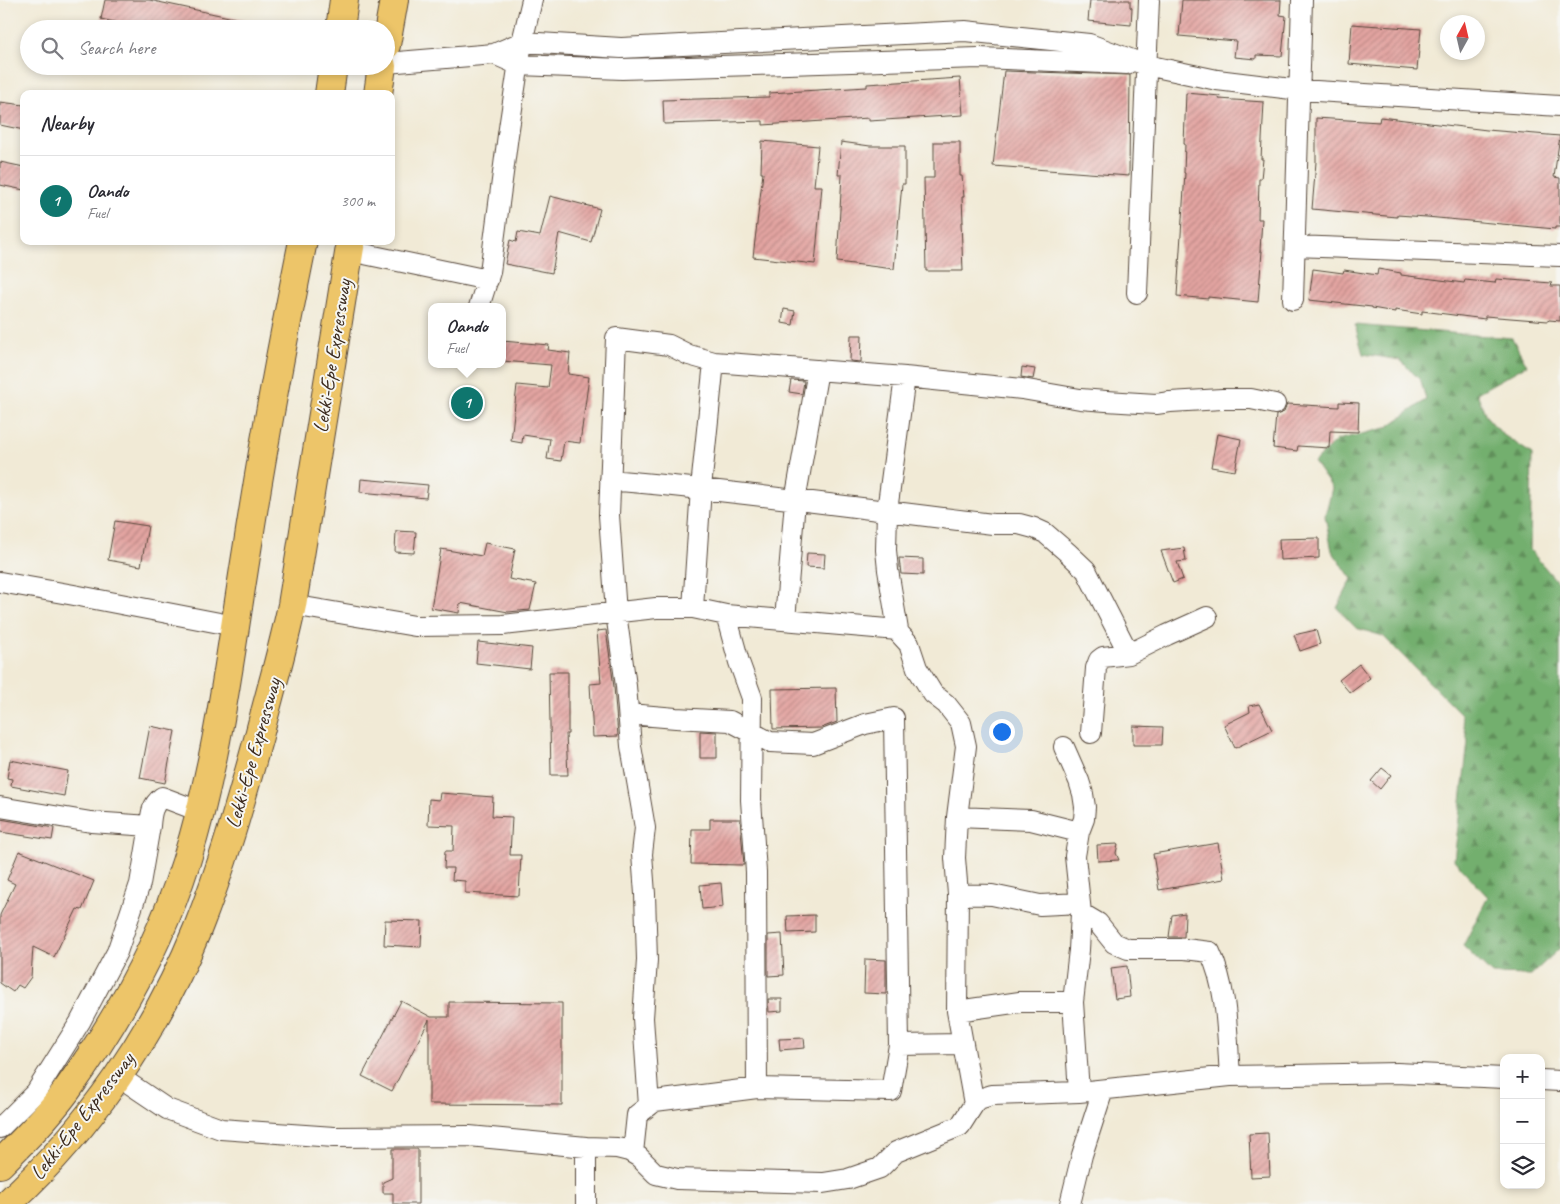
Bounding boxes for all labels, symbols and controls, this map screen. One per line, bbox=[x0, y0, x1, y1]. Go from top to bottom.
north arrow bbox=[1440, 15, 1485, 60]
search box bbox=[20, 20, 395, 75]
icon: search bbox=[38, 34, 66, 62]
text: Search here bbox=[78, 36, 155, 60]
text: Nearby bbox=[40, 110, 93, 136]
text: Oando bbox=[87, 179, 128, 203]
text: 1 bbox=[52, 191, 60, 211]
text: 300 m bbox=[341, 191, 375, 211]
text: Fuel bbox=[87, 203, 108, 223]
street label: Lekki-Epe Expressway bbox=[307, 276, 357, 434]
popup bbox=[428, 303, 506, 368]
text: Oando bbox=[446, 314, 488, 338]
text: Fuel bbox=[446, 338, 467, 358]
pin: 1 bbox=[451, 384, 483, 422]
street label: Lekki-Epe Expressway bbox=[219, 673, 287, 831]
your location bbox=[989, 719, 1015, 745]
street label: Lekki-Epe Expressway bbox=[24, 1046, 141, 1185]
map controls bbox=[1500, 1054, 1545, 1189]
button: + bbox=[1500, 1054, 1545, 1099]
button: − bbox=[1500, 1099, 1545, 1144]
button: layers bbox=[1500, 1144, 1545, 1189]

